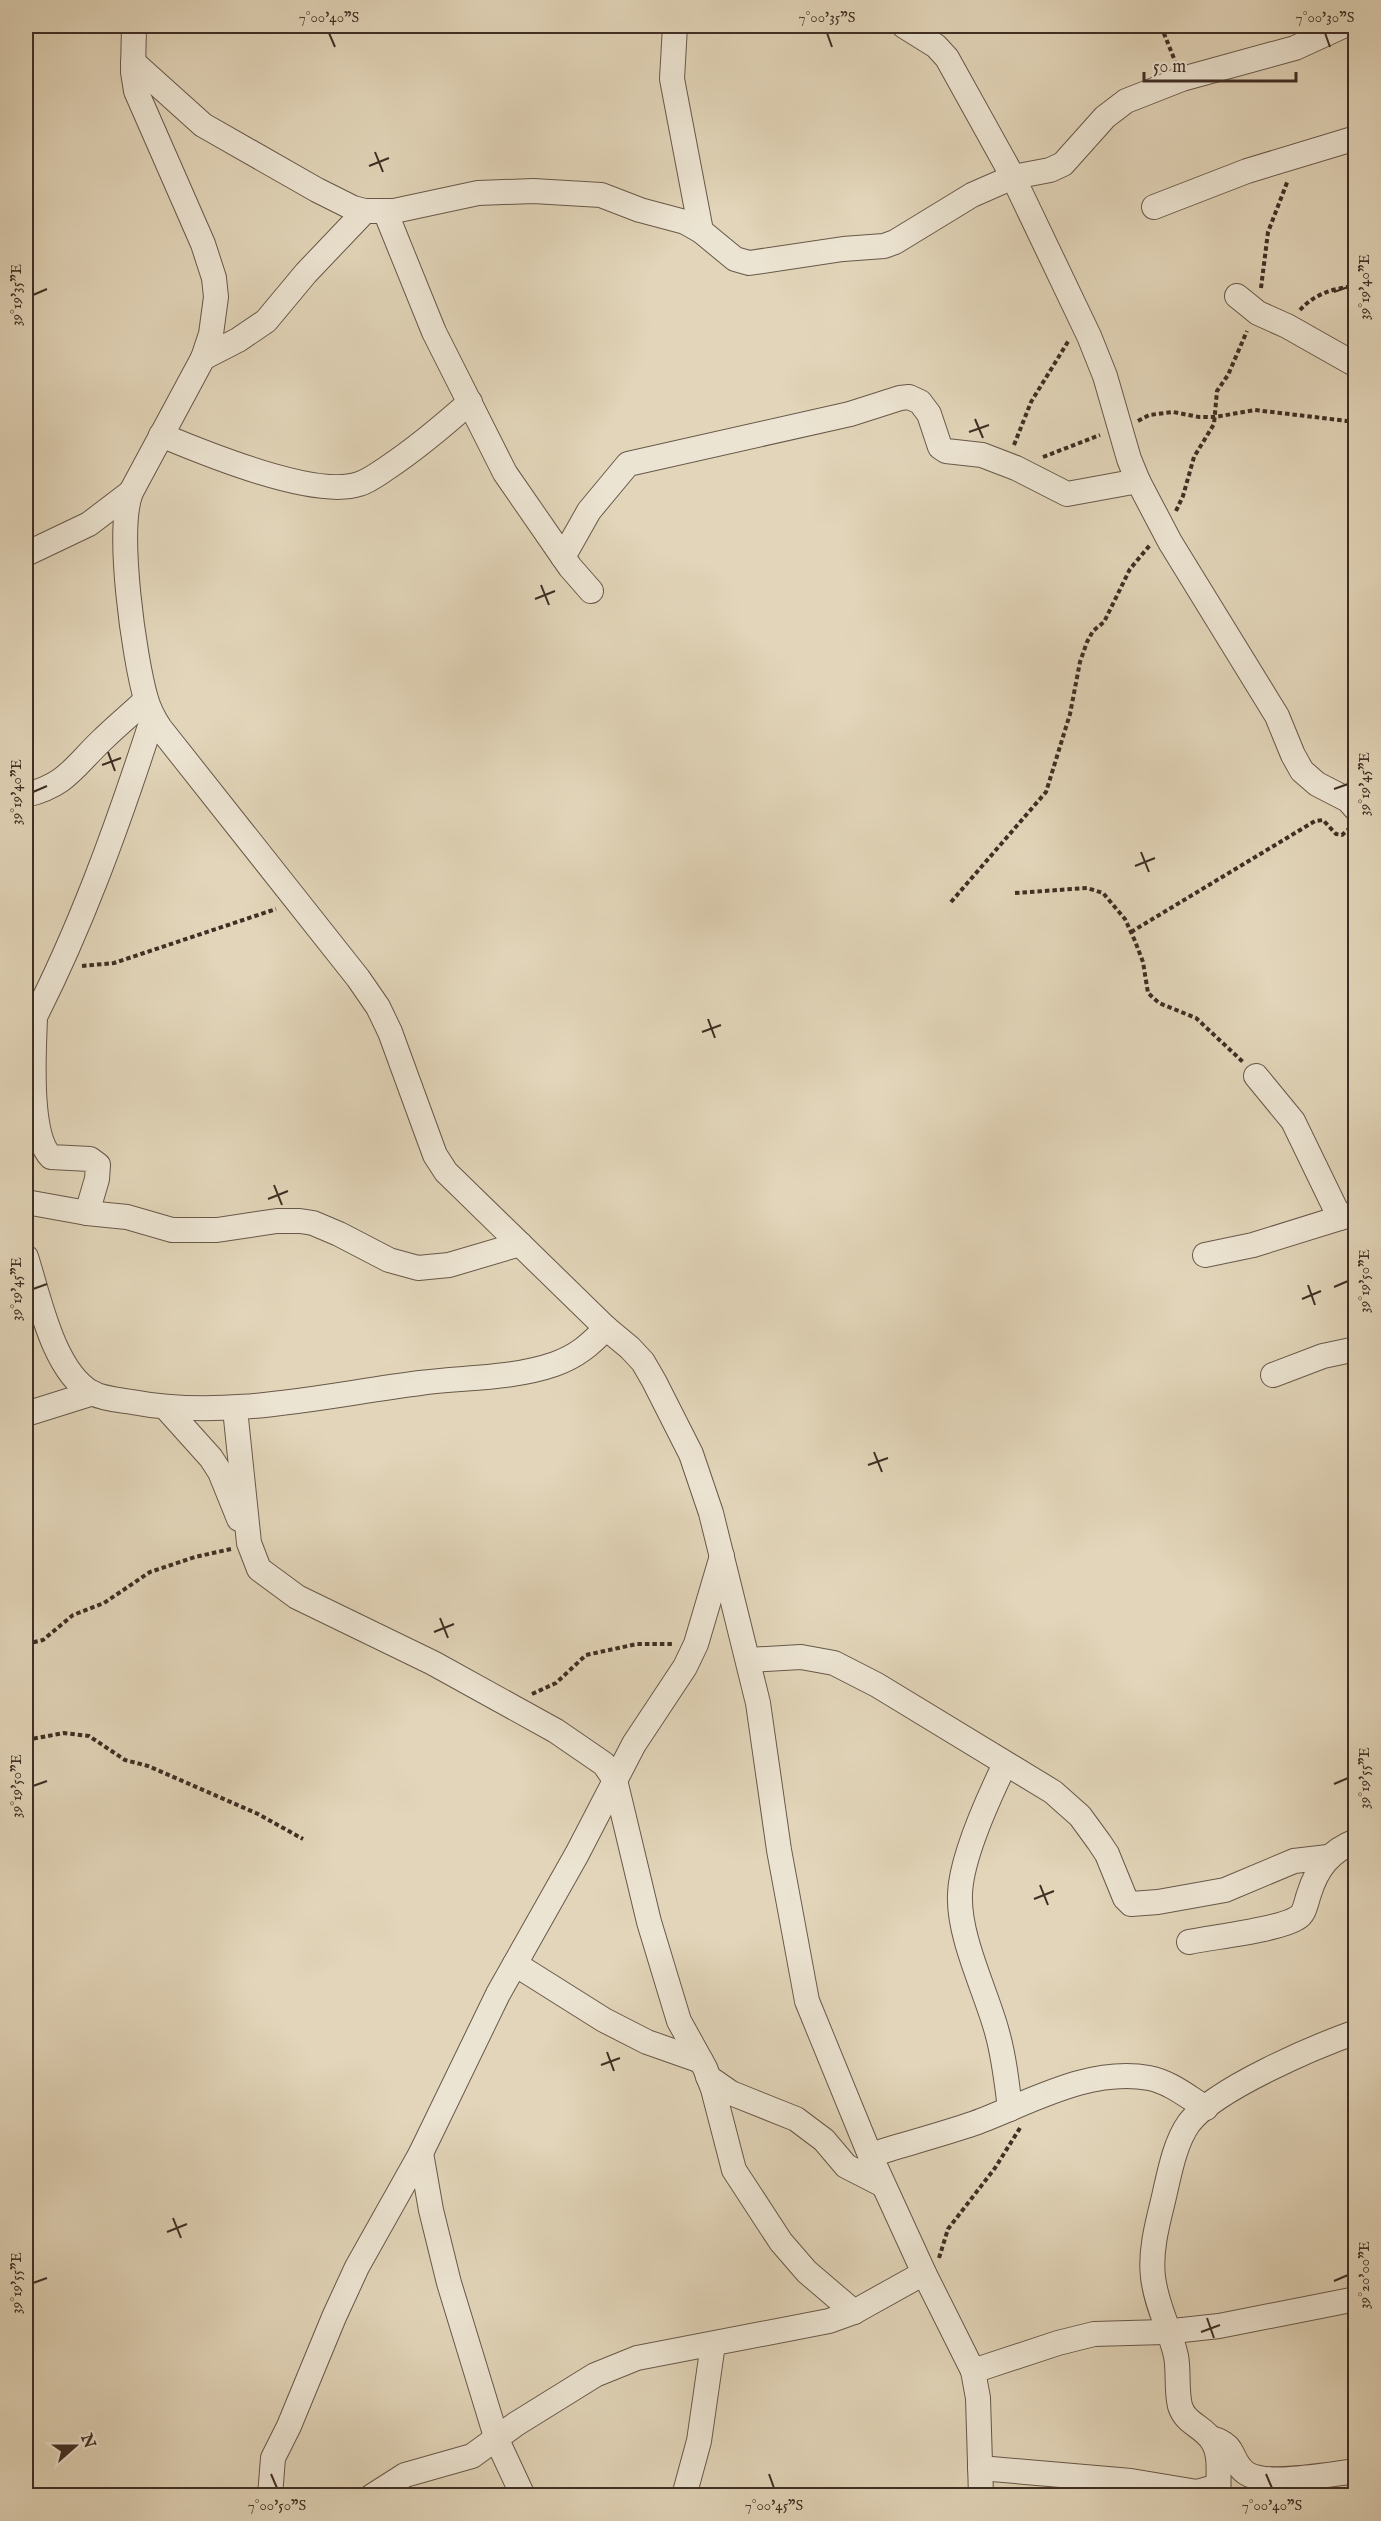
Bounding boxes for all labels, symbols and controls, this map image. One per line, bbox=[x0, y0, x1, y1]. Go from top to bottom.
text: 7°00'40"S bbox=[299, 8, 359, 27]
text: 7°00'35"S bbox=[799, 8, 855, 27]
text: 7°00'30"S bbox=[1296, 8, 1354, 27]
scale bar bbox=[1144, 45, 1296, 83]
text: 50 m bbox=[1153, 56, 1186, 79]
text: 39°19'40"E bbox=[1355, 254, 1374, 320]
text: 39°19'35"E bbox=[7, 264, 26, 326]
text: 39°19'45"E bbox=[1355, 752, 1374, 816]
text: 39°19'40"E bbox=[7, 759, 26, 825]
text: 39°19'50"E bbox=[1355, 1249, 1374, 1313]
text: 39°19'45"E bbox=[7, 1257, 26, 1321]
text: 39°19'55"E bbox=[1355, 1747, 1374, 1809]
text: 39°19'50"E bbox=[7, 1754, 26, 1818]
text: 39°20'00"E bbox=[1355, 2241, 1374, 2309]
text: 39°19'55"E bbox=[7, 2252, 26, 2314]
north arrow bbox=[45, 2416, 105, 2476]
text: N bbox=[75, 2430, 99, 2452]
text: 7°00'50"S bbox=[248, 2496, 306, 2515]
text: 7°00'45"S bbox=[745, 2496, 803, 2515]
text: 7°00'40"S bbox=[1242, 2496, 1302, 2515]

